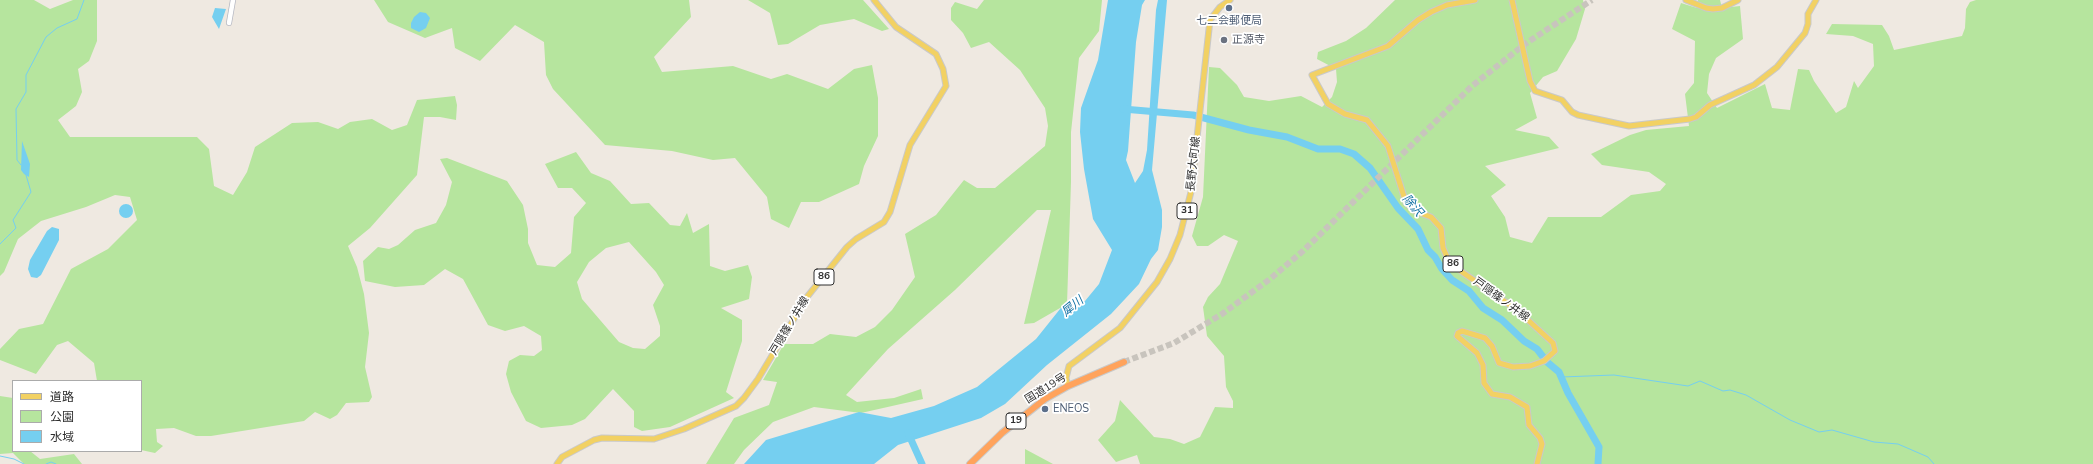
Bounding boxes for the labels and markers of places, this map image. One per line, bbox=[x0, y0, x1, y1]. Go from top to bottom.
marker: 七二会郵便局 bbox=[1224, 3, 1234, 13]
place label: 七二会郵便局 bbox=[1196, 14, 1262, 28]
place label: 正源寺 bbox=[1232, 33, 1265, 47]
marker: 正源寺 bbox=[1219, 35, 1229, 45]
place label: ENEOS bbox=[1053, 402, 1089, 416]
marker: ENEOS bbox=[1040, 404, 1050, 414]

